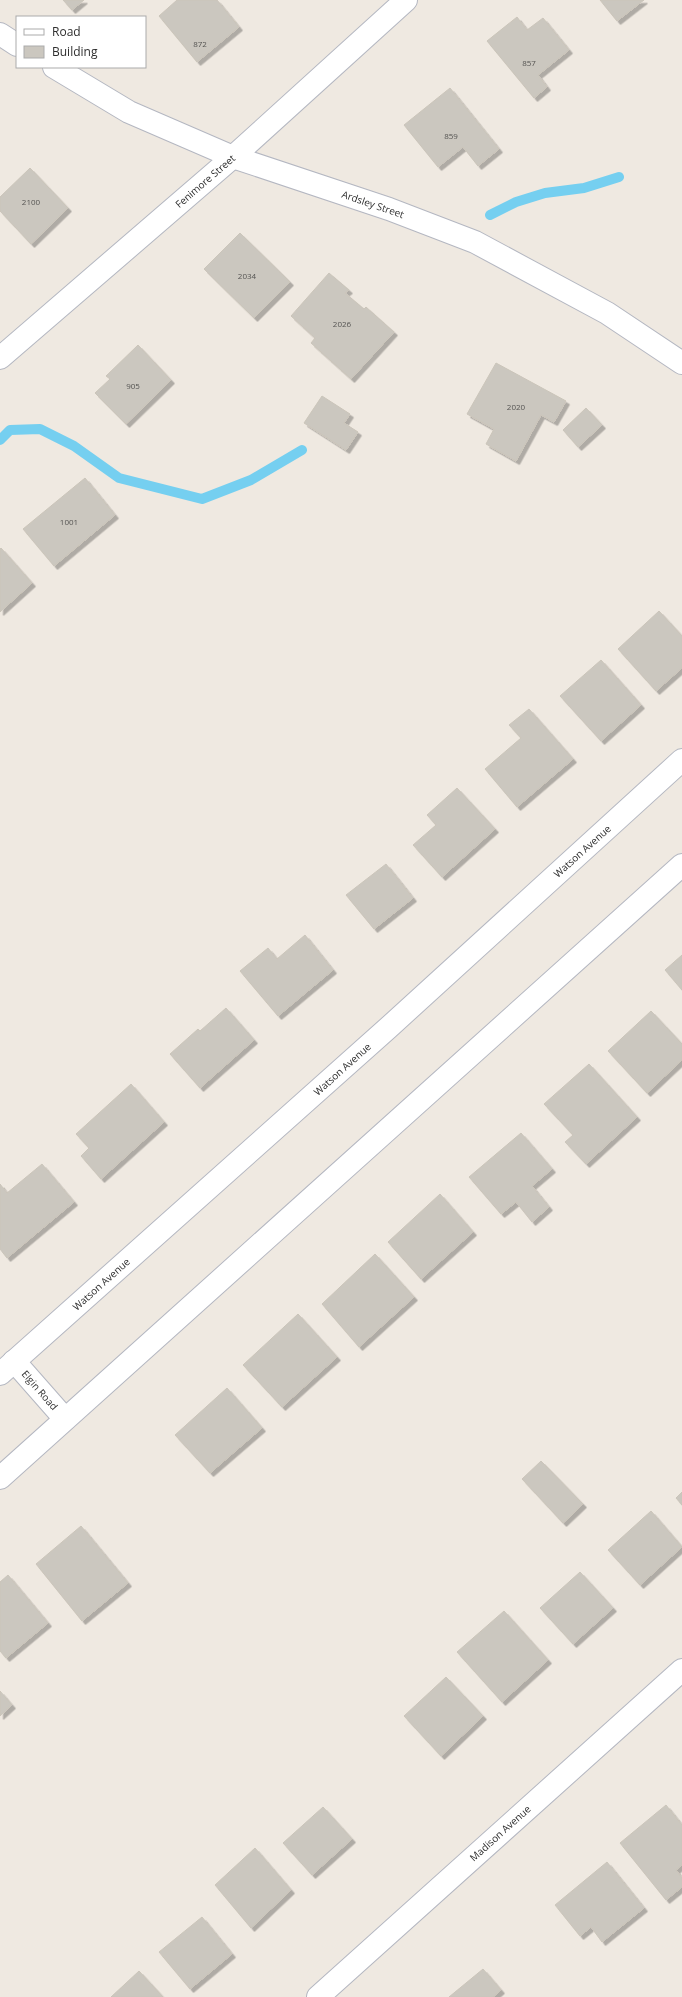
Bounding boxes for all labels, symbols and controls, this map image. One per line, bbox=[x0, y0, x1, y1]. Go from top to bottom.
legend bbox=[16, 16, 146, 68]
text: Road bbox=[52, 23, 81, 40]
house number: 872 bbox=[193, 38, 207, 49]
text: Building bbox=[52, 43, 98, 60]
house number: 857 bbox=[522, 57, 536, 68]
house number: 859 bbox=[444, 130, 458, 141]
street label: Fenimore Street bbox=[172, 151, 238, 211]
street label: Ardsley Street bbox=[340, 187, 406, 221]
house number: 2100 bbox=[22, 196, 41, 207]
house number: 2034 bbox=[238, 270, 257, 281]
house number: 2026 bbox=[333, 318, 352, 329]
house number: 905 bbox=[126, 380, 140, 391]
house number: 2020 bbox=[507, 401, 526, 412]
house number: 1001 bbox=[60, 516, 78, 527]
street label: Watson Avenue bbox=[550, 821, 614, 881]
street label: Watson Avenue bbox=[310, 1039, 374, 1099]
street label: Watson Avenue bbox=[69, 1254, 133, 1314]
street label: Elgin Road bbox=[19, 1367, 61, 1413]
street label: Madison Avenue bbox=[467, 1802, 534, 1864]

